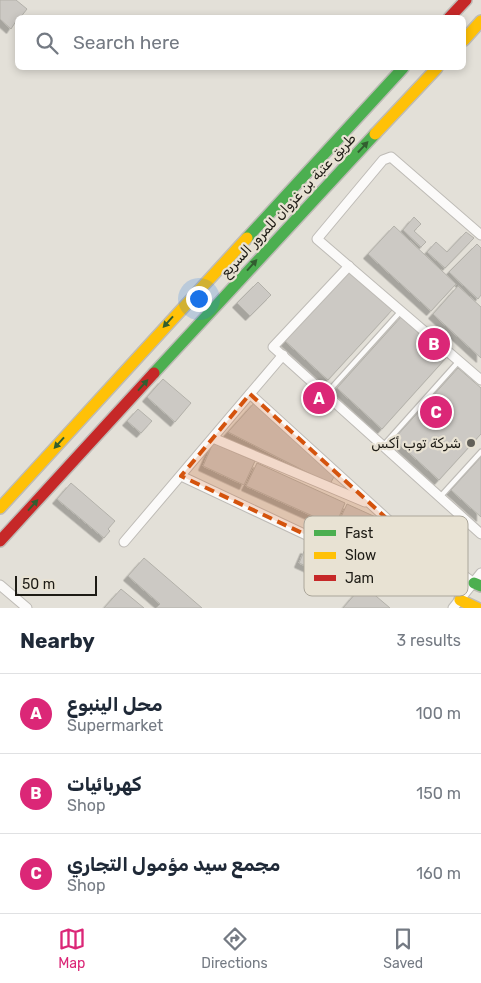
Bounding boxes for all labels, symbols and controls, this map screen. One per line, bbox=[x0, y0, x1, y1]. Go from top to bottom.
search box bbox=[15, 15, 466, 70]
icon: search bbox=[33, 29, 61, 57]
text: Search here bbox=[73, 31, 180, 54]
street label: طريق عتبة بن غزوان للمرور السريع bbox=[217, 130, 361, 282]
one-way arrow bbox=[357, 141, 369, 153]
one-way arrow bbox=[246, 260, 258, 272]
your location bbox=[186, 286, 212, 312]
one-way arrow bbox=[162, 316, 174, 328]
pin: B bbox=[418, 325, 450, 363]
pin: A bbox=[303, 379, 335, 417]
one-way arrow bbox=[137, 380, 149, 392]
pin: C bbox=[420, 393, 452, 431]
place label: شركة توب أكس bbox=[371, 435, 461, 452]
one-way arrow bbox=[53, 436, 65, 448]
marker: شركة توب أكس bbox=[465, 437, 477, 449]
one-way arrow bbox=[27, 500, 39, 512]
legend bbox=[304, 516, 468, 596]
text: Fast bbox=[345, 525, 374, 542]
text: Slow bbox=[345, 547, 376, 564]
text: Jam bbox=[345, 570, 374, 587]
scale bar bbox=[15, 573, 98, 596]
text: 50 m bbox=[22, 576, 55, 593]
text: Nearby bbox=[20, 628, 95, 653]
text: 3 results bbox=[396, 631, 461, 650]
text: محل الينبوع bbox=[67, 693, 163, 716]
text: A bbox=[30, 704, 42, 723]
text: 100 m bbox=[416, 704, 461, 723]
text: Supermarket bbox=[67, 716, 163, 735]
text: كهربائيات bbox=[67, 773, 142, 796]
text: B bbox=[30, 784, 42, 803]
text: 150 m bbox=[416, 784, 461, 803]
text: Shop bbox=[67, 796, 105, 815]
text: مجمع سيد مؤمول التجاري bbox=[67, 853, 280, 876]
text: C bbox=[30, 864, 42, 883]
text: 160 m bbox=[416, 864, 461, 883]
text: Shop bbox=[67, 876, 105, 895]
tab: Map bbox=[58, 925, 86, 972]
tab: Directions bbox=[201, 925, 268, 972]
tab: Saved bbox=[383, 925, 423, 972]

